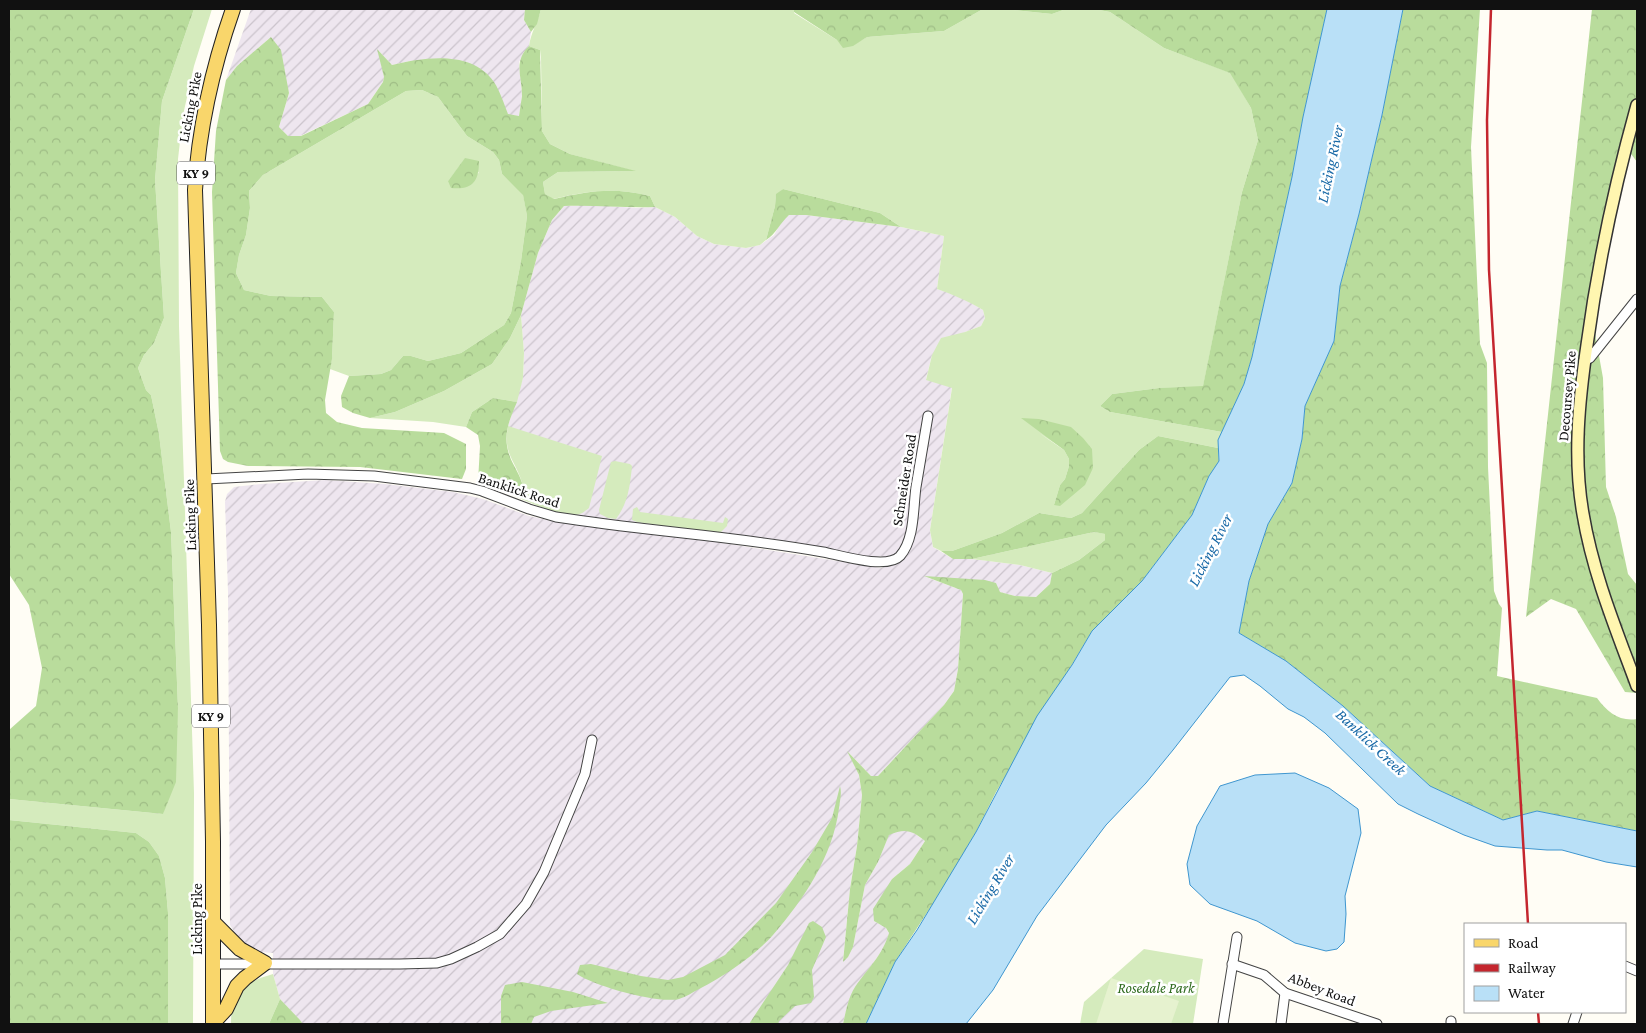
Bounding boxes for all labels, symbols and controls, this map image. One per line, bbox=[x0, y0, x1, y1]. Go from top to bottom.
street label: Licking Pike bbox=[175, 70, 206, 144]
water label: Licking River bbox=[1314, 123, 1348, 204]
road number: KY 9 bbox=[177, 162, 215, 184]
street label: Decoursey Pike bbox=[1555, 350, 1580, 442]
street label: Schneider Road bbox=[889, 433, 919, 527]
street label: Banklick Road bbox=[476, 469, 562, 511]
street label: Licking Pike bbox=[181, 478, 200, 551]
water label: Licking River bbox=[1185, 511, 1237, 589]
road number: KY 9 bbox=[192, 704, 230, 728]
water label: Banklick Creek bbox=[1333, 705, 1410, 779]
water label: Licking River bbox=[962, 851, 1019, 928]
street label: Licking Pike bbox=[189, 883, 206, 955]
legend bbox=[1464, 923, 1626, 1013]
text: Road bbox=[1508, 935, 1539, 951]
text: Railway bbox=[1508, 960, 1556, 977]
street label: Abbey Road bbox=[1286, 969, 1358, 1010]
park label: Rosedale Park bbox=[1117, 980, 1196, 996]
text: Water bbox=[1508, 985, 1545, 1001]

